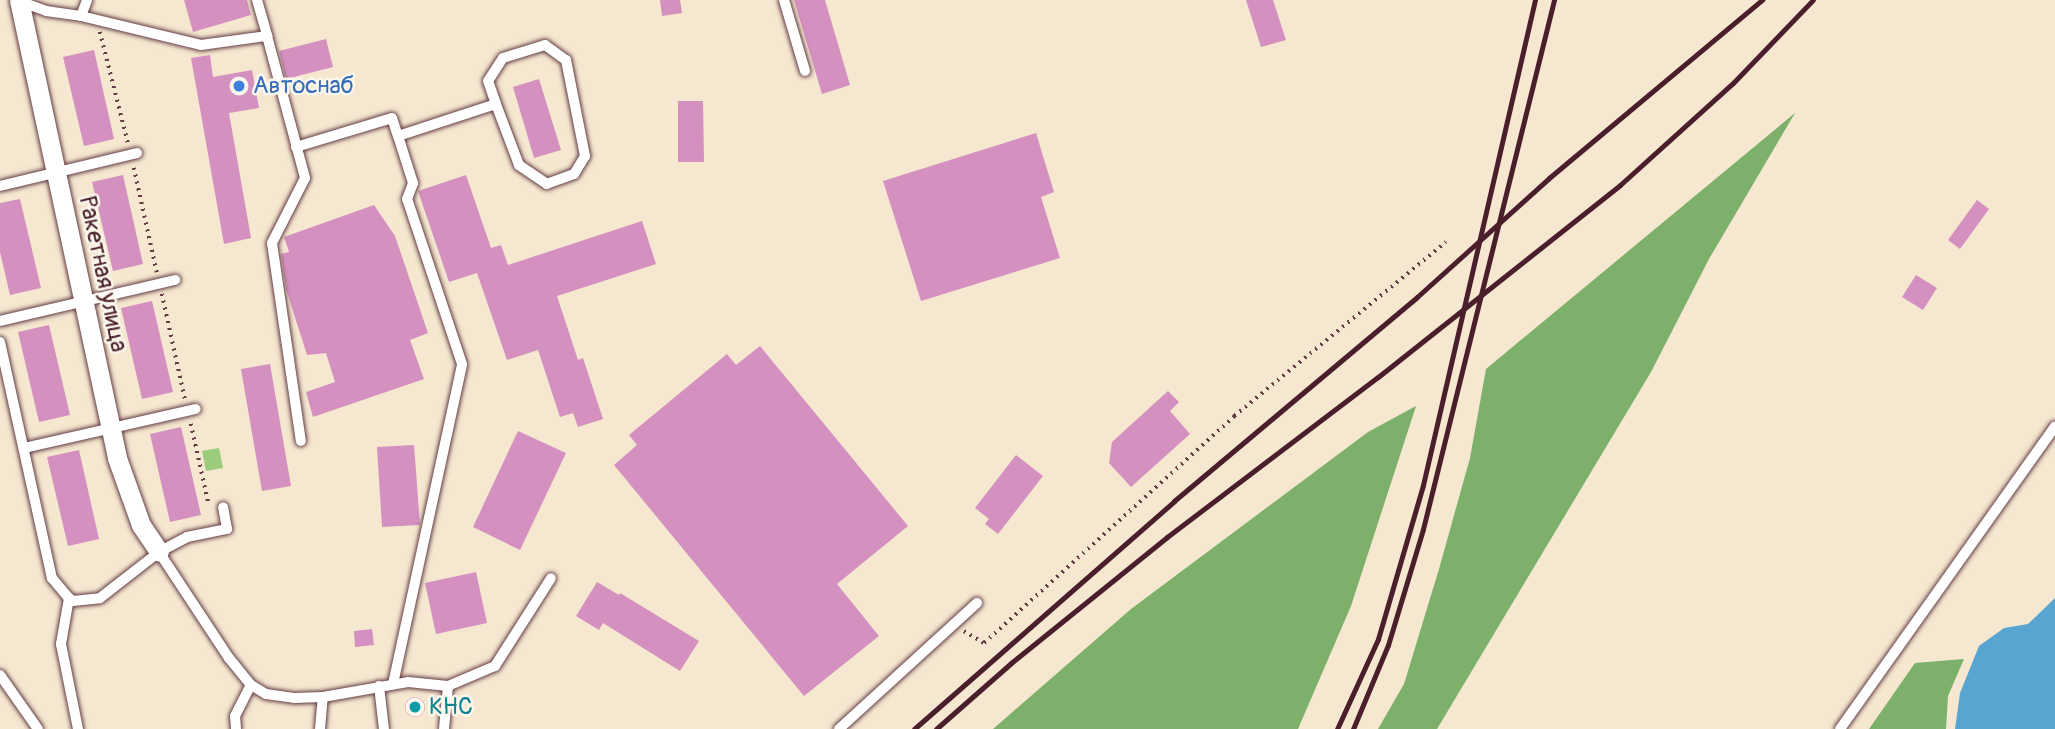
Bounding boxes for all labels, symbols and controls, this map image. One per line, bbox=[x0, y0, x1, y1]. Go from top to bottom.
place label: Автоснаб bbox=[253, 72, 354, 100]
marker: Автоснаб bbox=[231, 78, 247, 94]
street label: Ракетная улица bbox=[72, 193, 134, 355]
place label: КНС bbox=[429, 693, 473, 721]
marker: КНС bbox=[407, 699, 423, 715]

